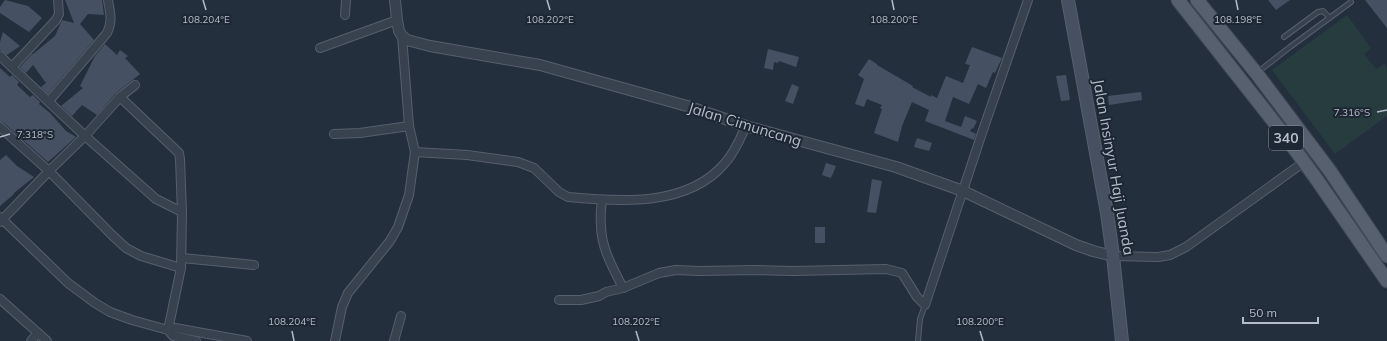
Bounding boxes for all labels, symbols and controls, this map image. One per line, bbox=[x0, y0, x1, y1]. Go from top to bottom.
text: 108.204°E bbox=[182, 13, 230, 26]
text: 108.202°E bbox=[526, 13, 574, 26]
text: 108.200°E bbox=[870, 13, 918, 26]
text: 108.198°E bbox=[1214, 13, 1262, 26]
street label: Jalan Insinyur Haji Juanda bbox=[1089, 77, 1139, 257]
street label: Jalan Cimuncang bbox=[686, 98, 804, 150]
text: 7.316°S bbox=[1334, 106, 1370, 119]
road number: 340 bbox=[1269, 126, 1303, 150]
text: 7.318°S bbox=[17, 128, 53, 141]
scale bar bbox=[1243, 299, 1318, 325]
text: 50 m bbox=[1249, 305, 1277, 320]
text: 108.204°E bbox=[268, 315, 316, 328]
text: 108.202°E bbox=[612, 315, 660, 328]
text: 108.200°E bbox=[956, 315, 1004, 328]

